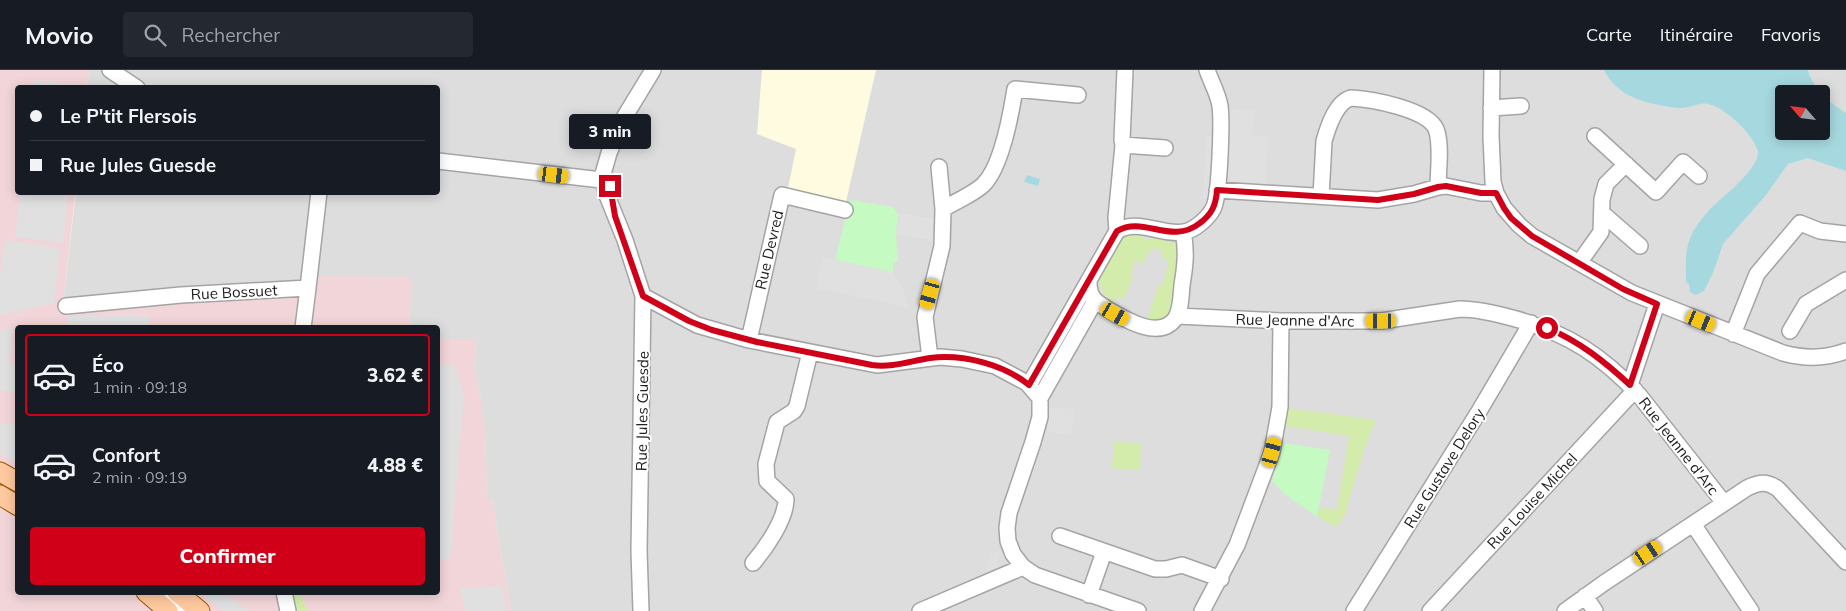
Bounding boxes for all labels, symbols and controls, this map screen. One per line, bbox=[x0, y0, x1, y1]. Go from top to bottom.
search box bbox=[123, 12, 473, 57]
text: Movio bbox=[25, 20, 93, 50]
icon: search bbox=[141, 21, 169, 49]
text: Rechercher bbox=[181, 23, 280, 47]
text: Carte bbox=[1586, 23, 1632, 46]
text: Itinéraire bbox=[1660, 23, 1733, 46]
text: Favoris bbox=[1761, 23, 1821, 46]
north arrow bbox=[1775, 85, 1830, 140]
map controls bbox=[1775, 85, 1830, 140]
text: Le P'tit Flersois bbox=[60, 104, 197, 128]
callout: 3 min bbox=[569, 114, 651, 148]
text: 3 min bbox=[589, 121, 631, 141]
text: Rue Jules Guesde bbox=[60, 153, 216, 177]
car bbox=[538, 166, 569, 184]
route end bbox=[599, 175, 621, 197]
street label: Rue Devred bbox=[751, 208, 787, 292]
car bbox=[918, 278, 941, 310]
street label: Rue Bossuet bbox=[190, 280, 278, 304]
car bbox=[1098, 300, 1131, 328]
car bbox=[1684, 308, 1717, 334]
street label: Rue Jeanne d'Arc bbox=[1235, 309, 1355, 331]
car bbox=[1366, 314, 1396, 329]
route start bbox=[1536, 317, 1558, 339]
street label: Rue Jules Guesde bbox=[631, 351, 653, 471]
icon: car bbox=[32, 353, 77, 398]
text: Éco bbox=[92, 353, 124, 377]
text: 3.62 € bbox=[367, 363, 423, 387]
text: 1 min · 09:18 bbox=[92, 377, 187, 397]
street label: Rue Jeanne d'Arc bbox=[1635, 393, 1723, 499]
street label: Rue Gustave Delory bbox=[1399, 405, 1489, 531]
car bbox=[1260, 436, 1283, 468]
icon: car bbox=[32, 443, 77, 488]
text: Confort bbox=[92, 443, 160, 467]
street label: Rue Louise Michel bbox=[1483, 449, 1581, 553]
text: 4.88 € bbox=[367, 453, 423, 477]
text: 2 min · 09:19 bbox=[92, 467, 187, 487]
button: Confirmer bbox=[30, 527, 425, 585]
car bbox=[1631, 538, 1664, 568]

